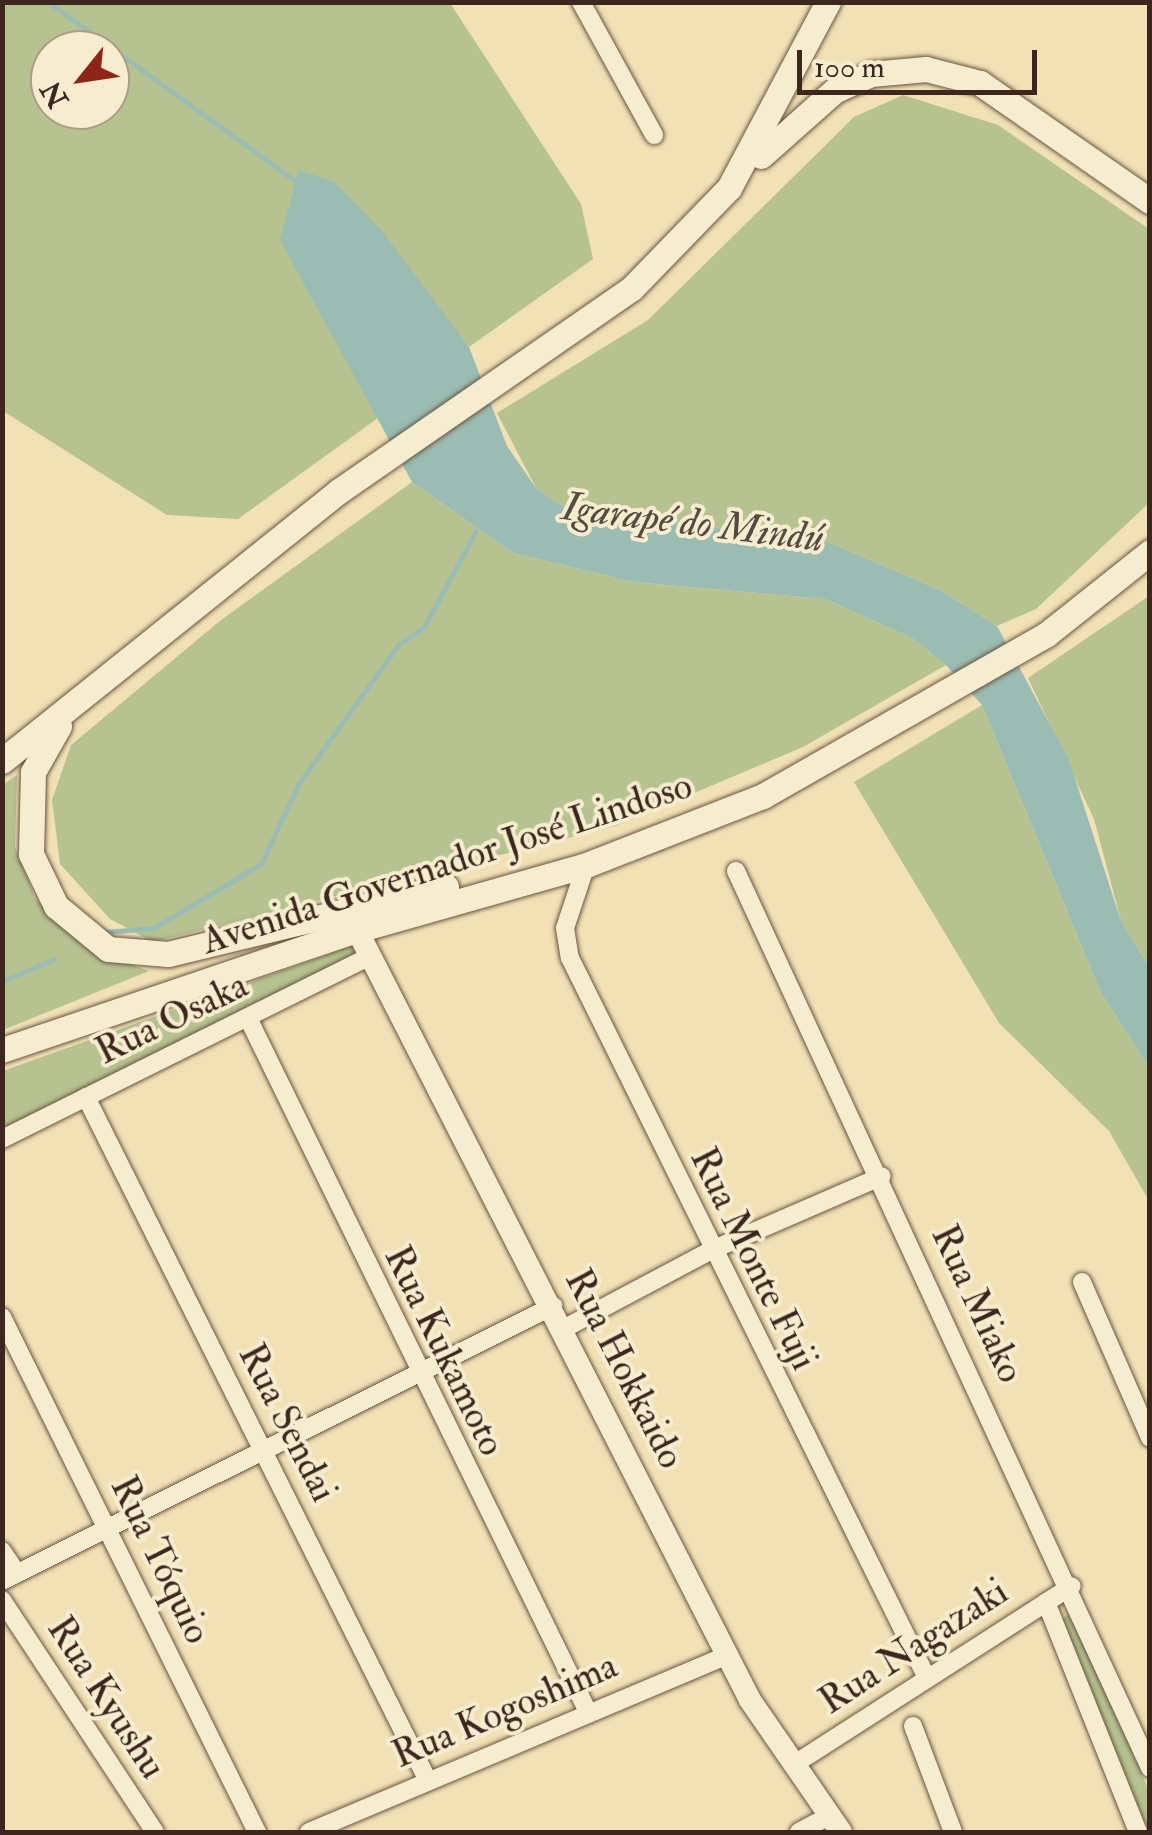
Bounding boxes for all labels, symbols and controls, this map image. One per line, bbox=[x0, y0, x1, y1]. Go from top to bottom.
north arrow bbox=[30, 30, 130, 130]
scale bar bbox=[802, 30, 1042, 92]
text: 100 m bbox=[814, 49, 885, 86]
text: N bbox=[34, 75, 77, 114]
water label: Igarapé do Mindú bbox=[559, 483, 827, 563]
street label: Avenida Governador José Lindoso bbox=[196, 763, 698, 965]
street label: Rua Osaka bbox=[89, 963, 255, 1075]
street label: Rua Monte Fuji bbox=[680, 1140, 826, 1378]
street label: Rua Miako bbox=[921, 1218, 1033, 1390]
street label: Rua Kukamoto bbox=[374, 1239, 514, 1463]
street label: Rua Hokkaido bbox=[554, 1262, 694, 1476]
street label: Rua Sendai bbox=[228, 1336, 346, 1510]
street label: Rua Tóquio bbox=[100, 1469, 220, 1651]
street label: Rua Nagazaki bbox=[811, 1569, 1017, 1725]
street label: Rua Kyushu bbox=[37, 1608, 175, 1788]
street label: Rua Kogoshima bbox=[386, 1643, 624, 1779]

